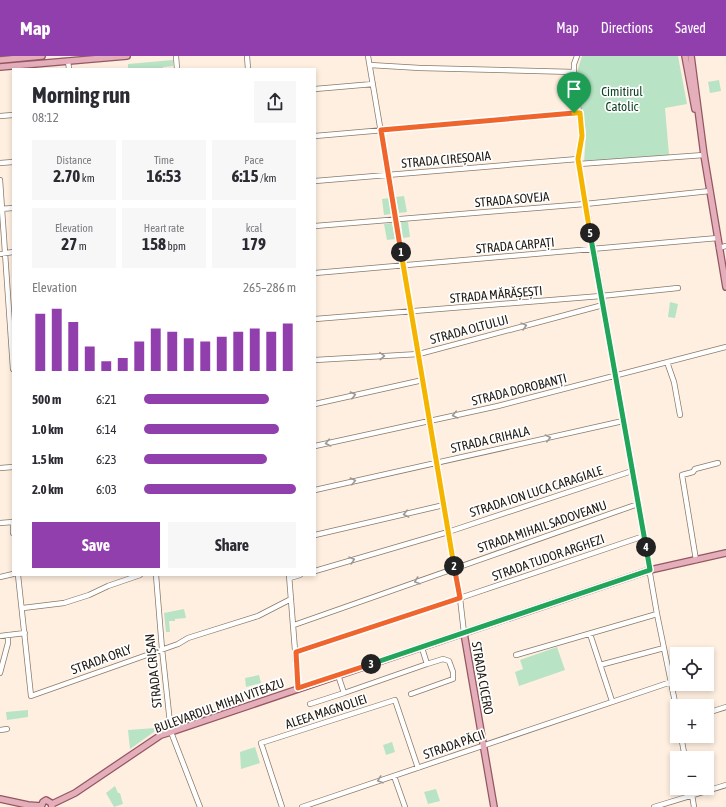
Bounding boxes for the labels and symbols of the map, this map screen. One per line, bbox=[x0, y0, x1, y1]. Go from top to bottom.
pin bbox=[557, 72, 591, 113]
park label: Cimitirul Catolic bbox=[601, 84, 643, 114]
street label: STRADA CIREȘOAIA bbox=[401, 148, 492, 171]
street label: STRADA SOVEJA bbox=[474, 189, 551, 210]
pin: 5 bbox=[580, 223, 600, 243]
street label: STRADA CARPAȚI bbox=[475, 235, 555, 256]
pin: 1 bbox=[391, 242, 411, 262]
street label: STRADA MĂRĂȘEȘTI bbox=[449, 283, 543, 306]
street label: STRADA OLTULUI bbox=[428, 312, 510, 347]
one-way arrow bbox=[520, 322, 527, 331]
one-way arrow bbox=[379, 351, 385, 360]
street label: STRADA DOROBANȚI bbox=[470, 370, 568, 409]
one-way arrow bbox=[350, 392, 356, 400]
one-way arrow bbox=[452, 411, 459, 419]
street label: STRADA CRIHALA bbox=[449, 423, 532, 456]
one-way arrow bbox=[545, 434, 551, 442]
one-way arrow bbox=[325, 438, 331, 446]
street label: STRADA ION LUCA CARAGIALE bbox=[468, 463, 605, 520]
one-way arrow bbox=[350, 478, 356, 486]
street label: STRADA MIHAIL SADOVEANU bbox=[476, 497, 609, 556]
one-way arrow bbox=[402, 510, 409, 518]
street label: STRADA TUDOR ARGHEZI bbox=[490, 531, 606, 584]
pin: 4 bbox=[636, 537, 656, 557]
one-way arrow bbox=[349, 556, 356, 565]
pin: 2 bbox=[444, 556, 464, 576]
one-way arrow bbox=[414, 577, 421, 585]
street label: STRADA CRIȘAN bbox=[142, 633, 165, 709]
street label: STRADA CICERO bbox=[469, 640, 496, 716]
street label: STRADA ORLY bbox=[69, 641, 134, 677]
pin: 3 bbox=[361, 654, 381, 674]
street label: BULEVARDUL MIHAI VITEAZU bbox=[152, 675, 286, 736]
street label: ALEEA MAGNOLIEI bbox=[283, 691, 369, 732]
street label: STRADA PĂCII bbox=[421, 727, 487, 762]
one-way arrow bbox=[377, 776, 384, 784]

